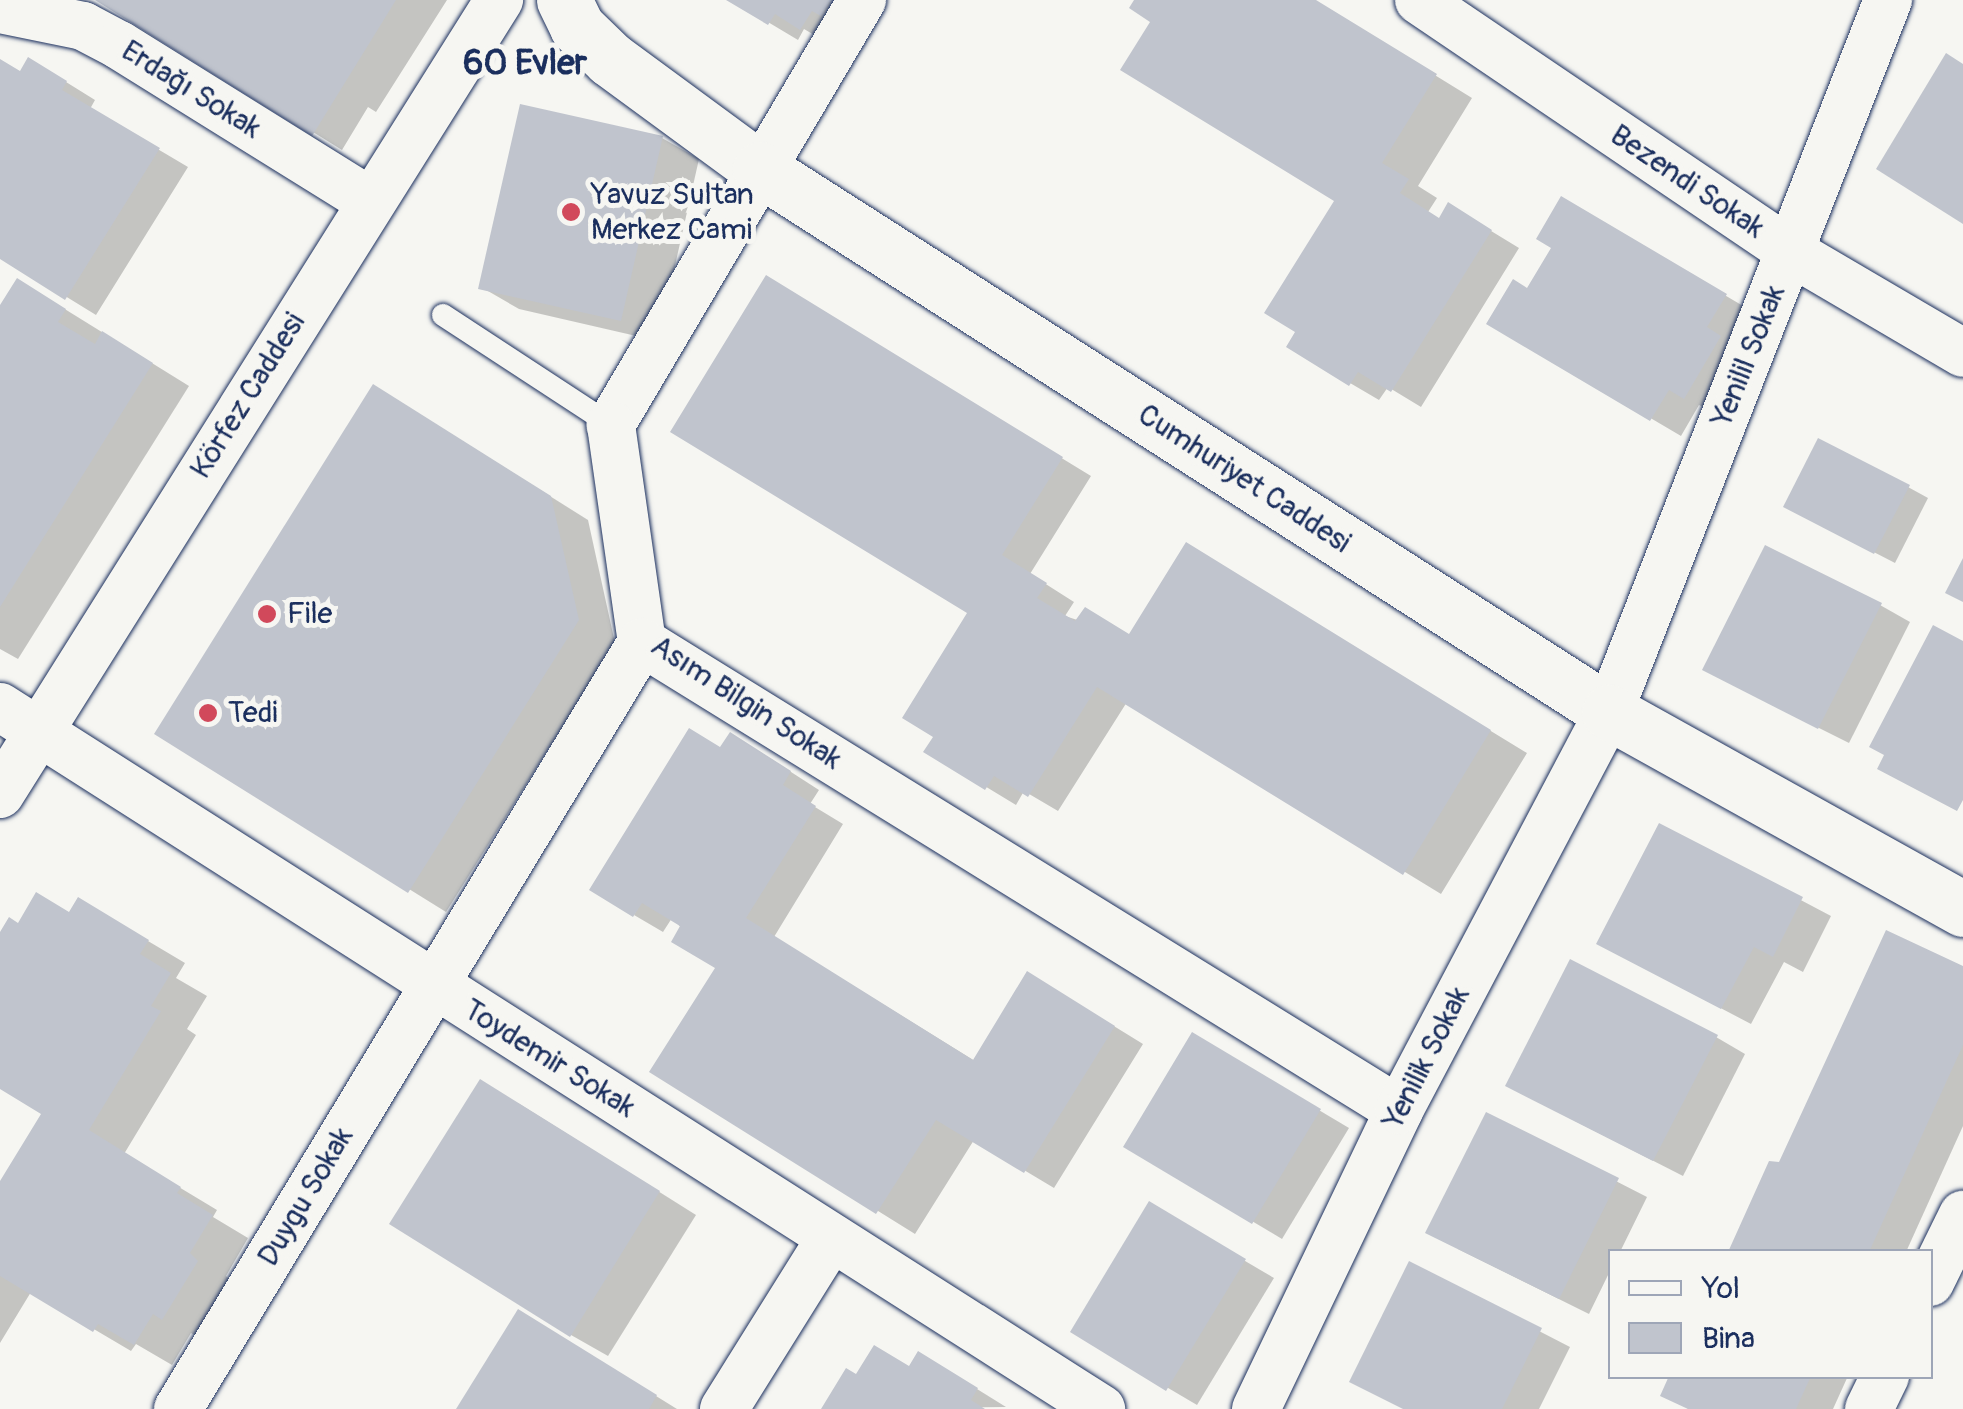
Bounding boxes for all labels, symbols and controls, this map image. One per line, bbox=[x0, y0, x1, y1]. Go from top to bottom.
street label: Erdağı Sokak bbox=[115, 33, 267, 147]
district label: 60 Evler bbox=[463, 42, 587, 84]
street label: Bezendi Sokak bbox=[1603, 117, 1771, 247]
place label: Yavuz Sultan Merkez Cami bbox=[591, 177, 754, 248]
marker: Yavuz Sultan Merkez Cami bbox=[560, 201, 582, 223]
street label: Yenilil Sokak bbox=[1704, 280, 1794, 432]
street label: Körfez Caddesi bbox=[183, 307, 313, 485]
street label: Cumhuriyet Caddesi bbox=[1131, 397, 1357, 561]
place label: File bbox=[287, 596, 332, 632]
marker: File bbox=[256, 603, 278, 625]
street label: Asım Bilgin Sokak bbox=[644, 628, 848, 778]
place label: Tedi bbox=[228, 695, 278, 731]
marker: Tedi bbox=[197, 702, 219, 724]
street label: Yenilik Sokak bbox=[1376, 981, 1478, 1135]
street label: Toydemir Sokak bbox=[457, 992, 641, 1126]
street label: Duygu Sokak bbox=[251, 1121, 361, 1273]
legend bbox=[1608, 1249, 1933, 1379]
text: Yol bbox=[1702, 1270, 1740, 1307]
text: Bina bbox=[1702, 1320, 1755, 1357]

